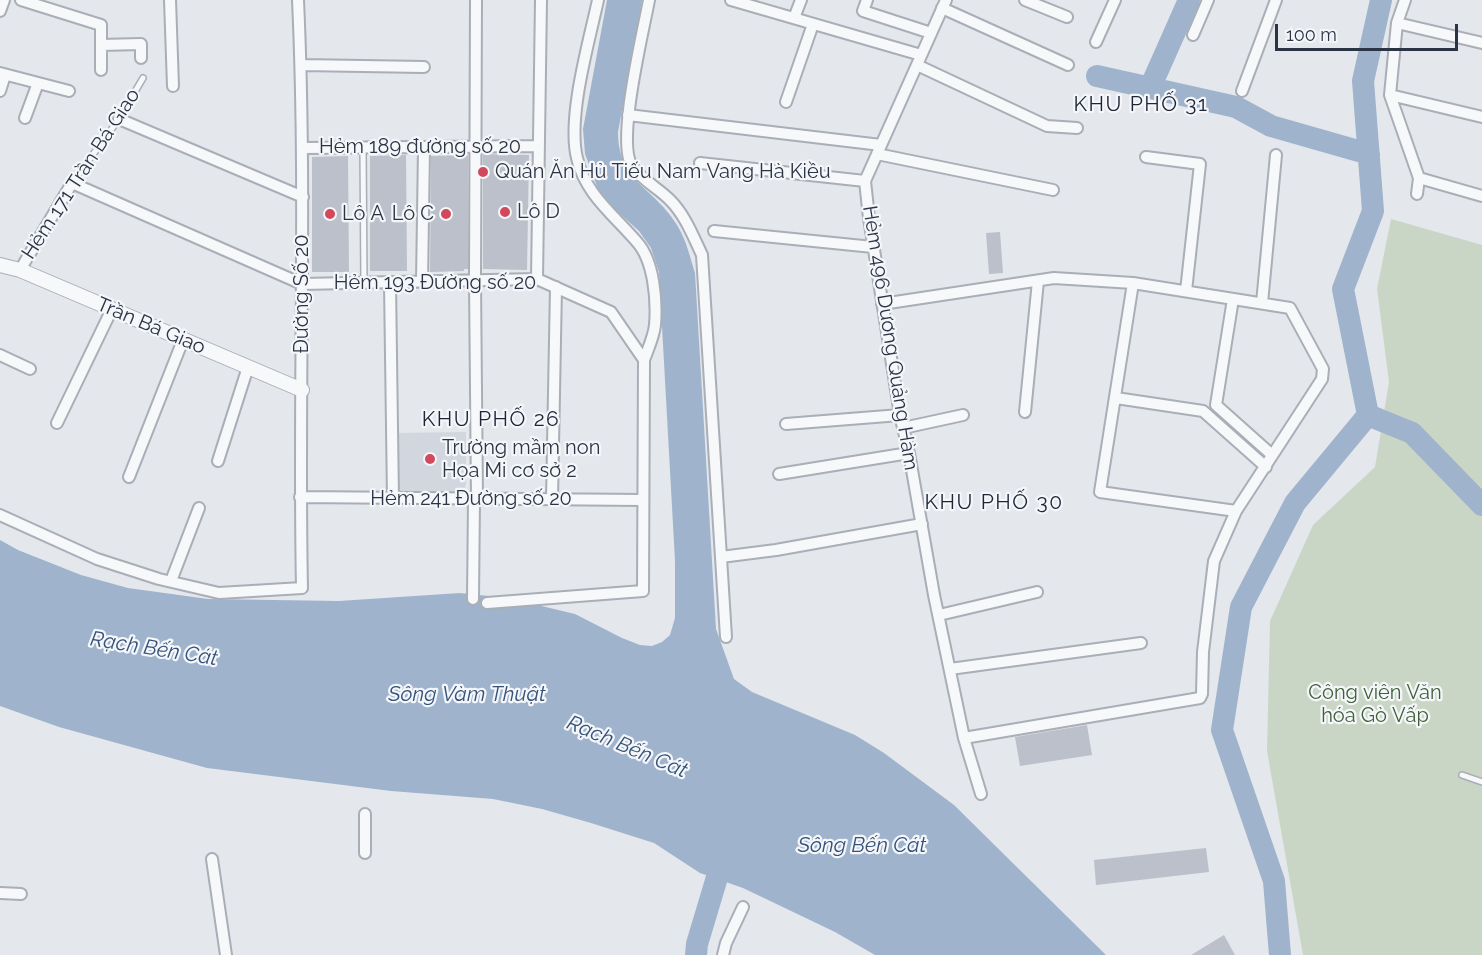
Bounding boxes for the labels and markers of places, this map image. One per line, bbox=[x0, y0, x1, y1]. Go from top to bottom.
place label: Quán Ăn Hủ Tiếu Nam Vang Hà Kiều bbox=[495, 160, 831, 184]
marker: Quán Ăn Hủ Tiếu Nam Vang Hà Kiều bbox=[476, 165, 490, 179]
place label: Lô D bbox=[517, 200, 560, 224]
place label: Lô A bbox=[342, 202, 384, 226]
place label: Lô C bbox=[392, 202, 434, 226]
marker: Lô D bbox=[498, 205, 512, 219]
marker: Lô A bbox=[323, 207, 337, 221]
marker: Lô C bbox=[439, 207, 453, 221]
place label: Trường mầm non Họa Mi cơ sở 2 bbox=[442, 436, 600, 483]
marker: Trường mầm non Họa Mi cơ sở 2 bbox=[423, 452, 437, 466]

